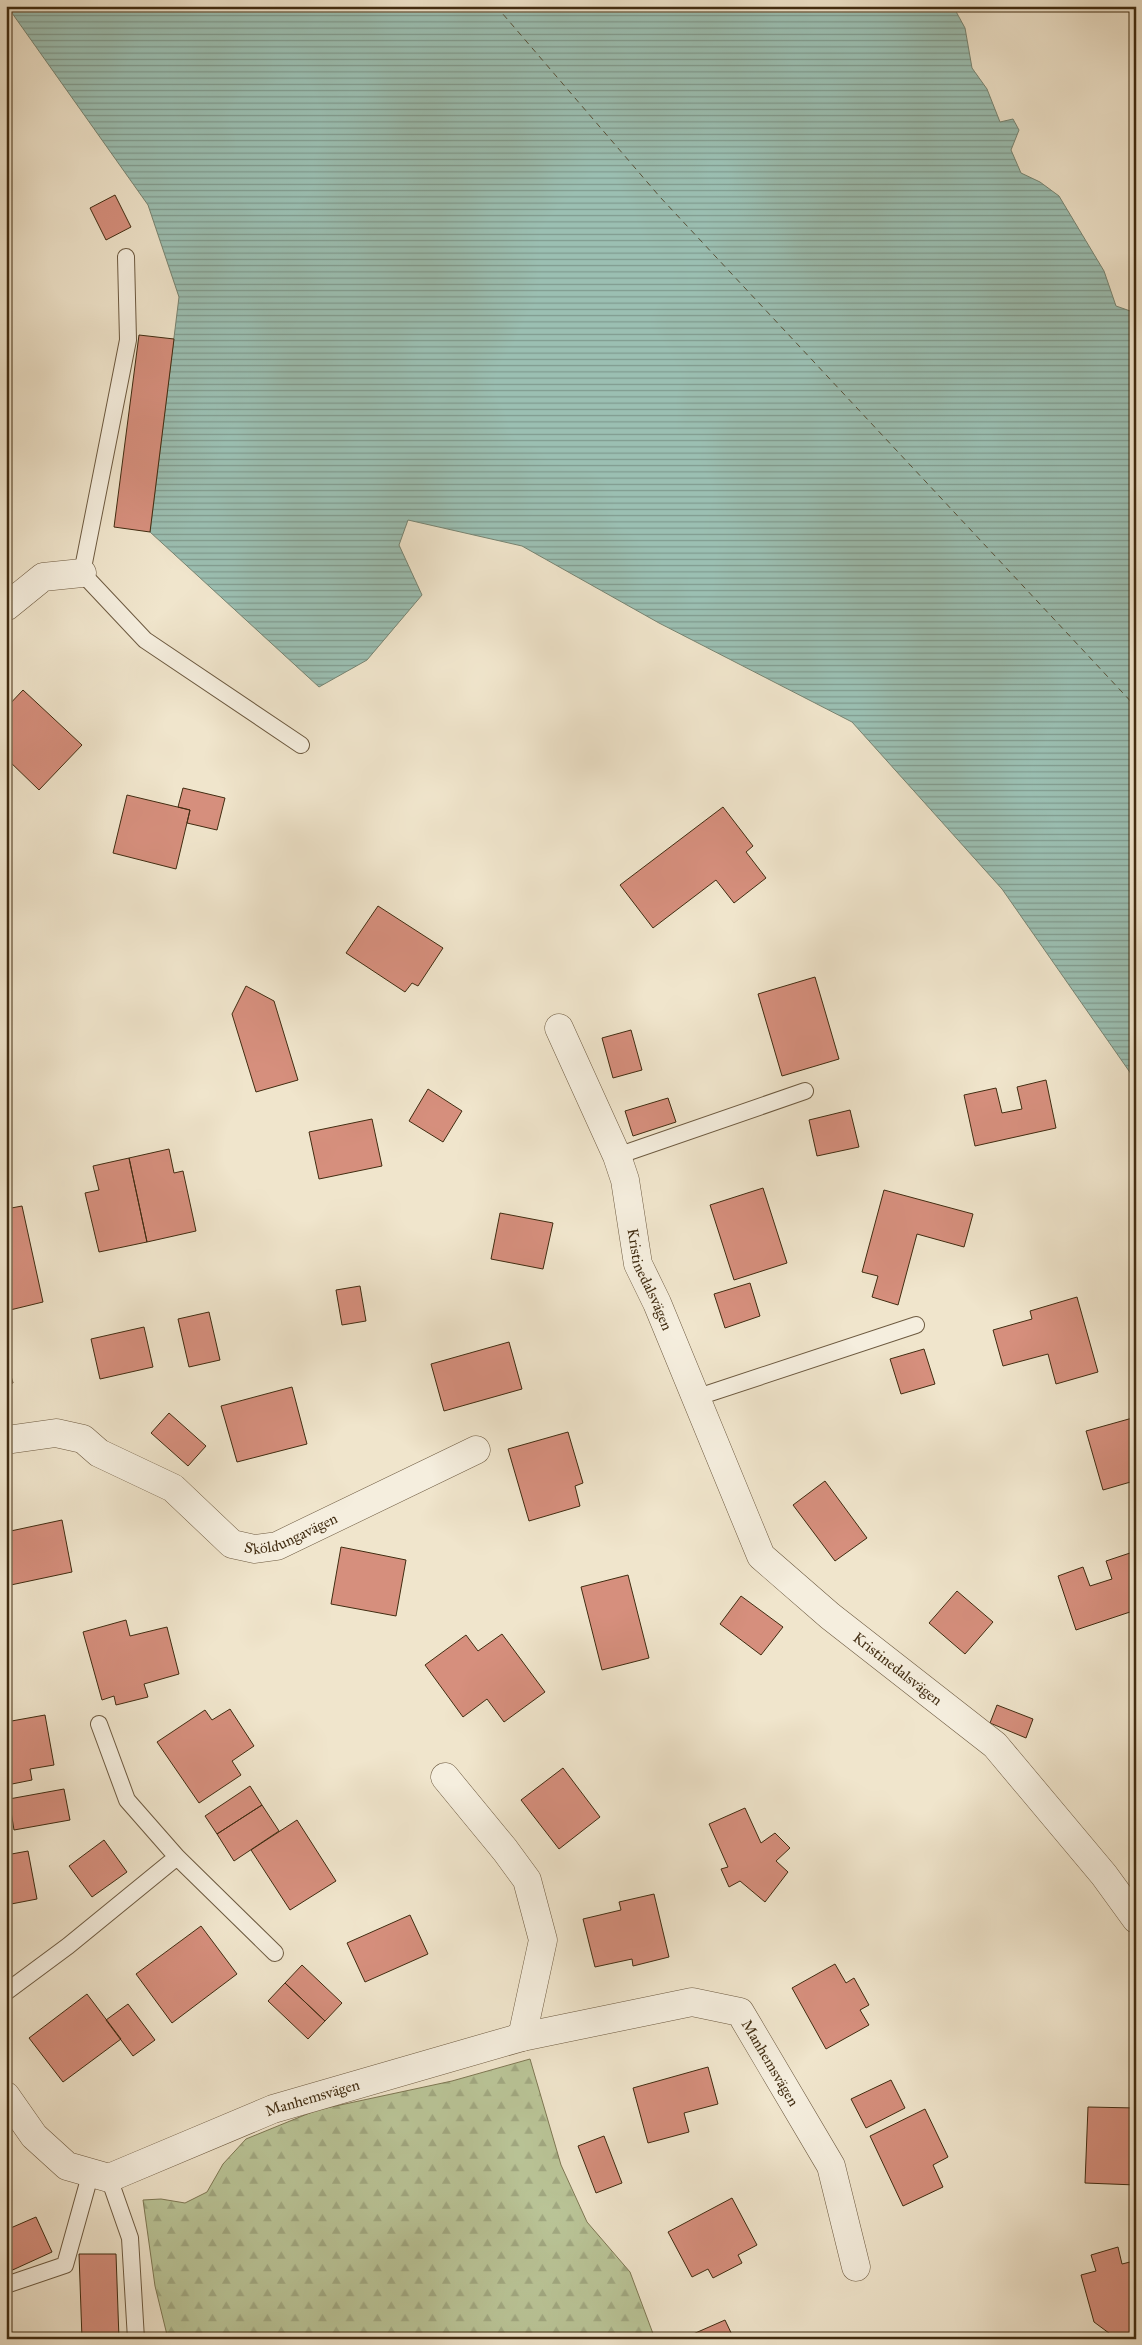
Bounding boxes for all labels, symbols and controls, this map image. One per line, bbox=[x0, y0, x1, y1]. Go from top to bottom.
street label: Kristinedalsvägen bbox=[624, 1227, 676, 1333]
street label: Sköldungavägen bbox=[243, 1509, 340, 1558]
street label: Kristinedalsvägen bbox=[850, 1628, 946, 1709]
street label: Manhemsvägen bbox=[738, 2016, 803, 2109]
street label: Manhemsvägen bbox=[262, 2075, 362, 2120]

